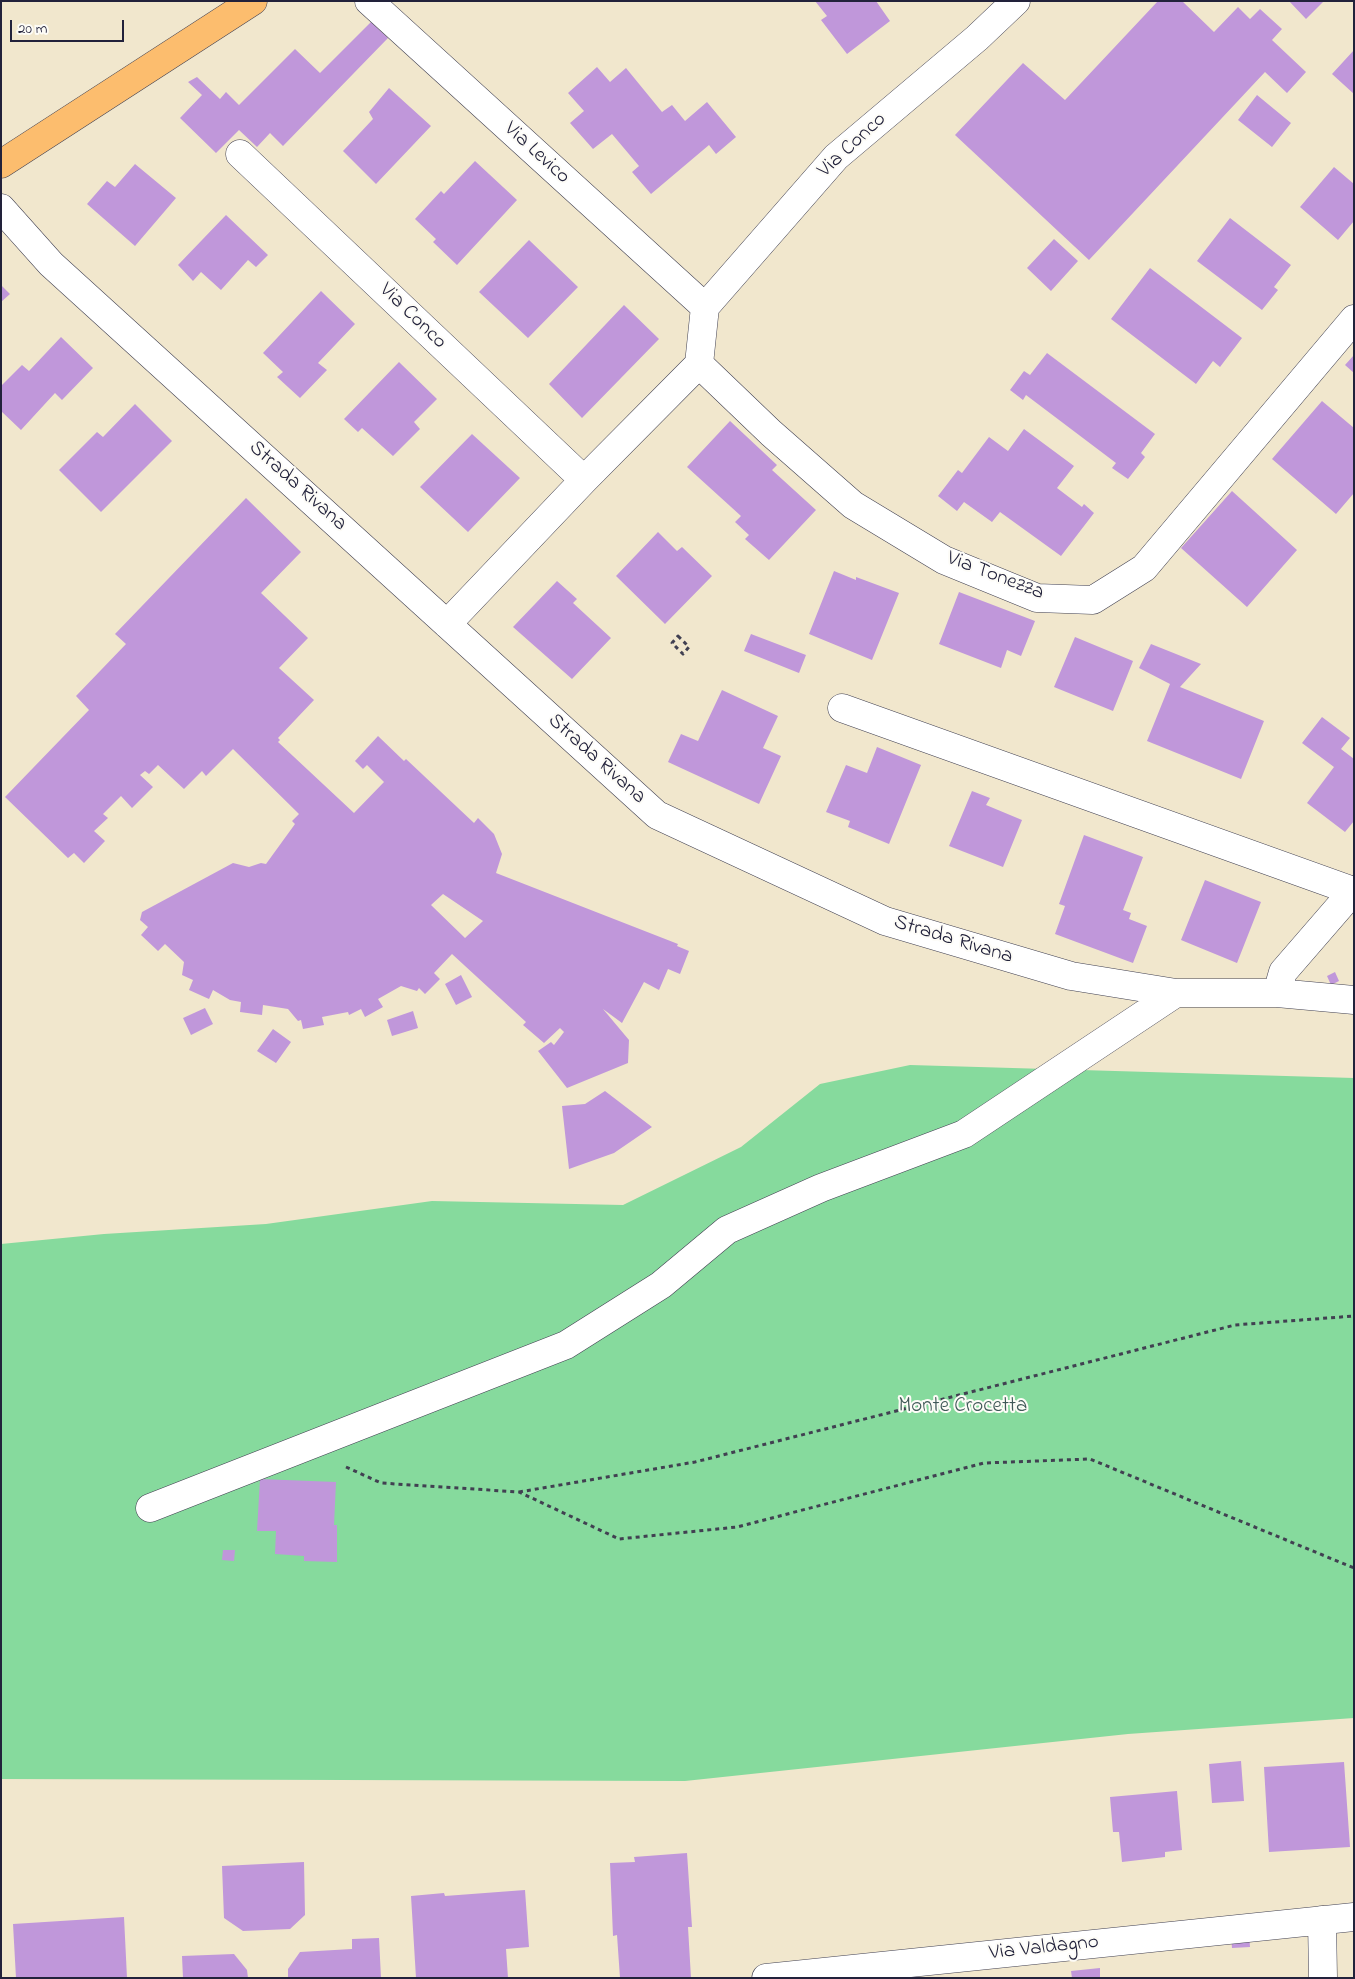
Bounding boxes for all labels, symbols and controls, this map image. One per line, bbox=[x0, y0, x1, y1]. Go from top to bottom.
scale bar bbox=[12, 10, 126, 42]
text: 20 m bbox=[18, 18, 47, 40]
street label: Via Conco bbox=[814, 108, 892, 184]
street label: Via Levico bbox=[498, 118, 574, 190]
street label: Via Conco bbox=[373, 279, 451, 355]
street label: Strada Rivana bbox=[243, 436, 351, 538]
street label: Via Tonezza bbox=[943, 547, 1047, 607]
street label: Strada Rivana bbox=[542, 709, 650, 811]
street label: Strada Rivana bbox=[890, 911, 1016, 971]
park label: Monte Crocetta bbox=[899, 1395, 1027, 1421]
street label: Via Valdagno bbox=[988, 1931, 1100, 1967]

